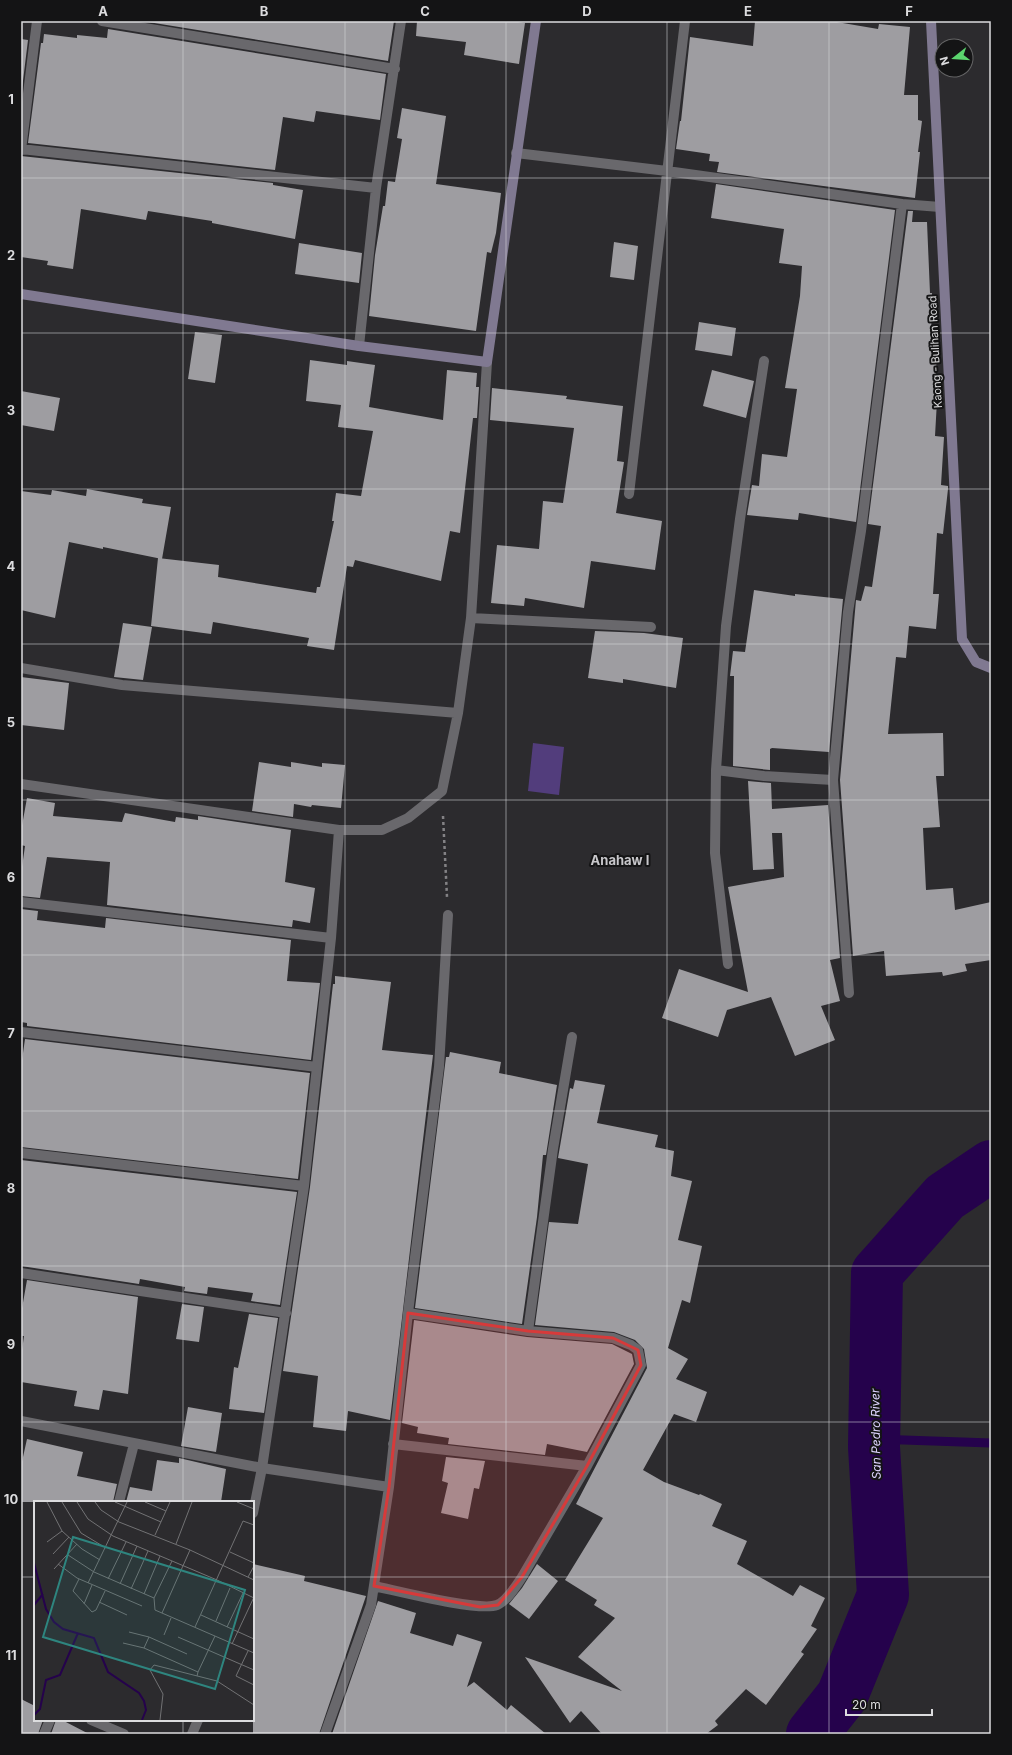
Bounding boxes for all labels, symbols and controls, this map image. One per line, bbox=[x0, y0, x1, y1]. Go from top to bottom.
text: A bbox=[98, 3, 108, 19]
text: B bbox=[260, 3, 269, 19]
text: C bbox=[420, 3, 430, 19]
text: D bbox=[582, 3, 592, 19]
text: E bbox=[744, 3, 752, 19]
text: F bbox=[905, 3, 913, 19]
north arrow bbox=[934, 38, 974, 78]
text: N bbox=[937, 55, 952, 67]
text: 1 bbox=[8, 91, 14, 107]
text: 2 bbox=[7, 247, 15, 263]
street label: Kaong - Bulihan Road bbox=[925, 295, 945, 409]
text: 3 bbox=[7, 402, 15, 418]
text: 4 bbox=[7, 558, 16, 574]
text: 5 bbox=[7, 714, 15, 730]
district label: Anahaw I bbox=[591, 852, 649, 868]
text: 6 bbox=[7, 869, 15, 885]
text: 7 bbox=[7, 1025, 15, 1041]
text: 8 bbox=[7, 1180, 15, 1196]
text: 9 bbox=[7, 1336, 15, 1352]
water label: San Pedro River bbox=[867, 1388, 884, 1480]
text: 10 bbox=[4, 1491, 18, 1507]
inset map bbox=[34, 1501, 254, 1721]
text: 11 bbox=[5, 1647, 17, 1663]
scale bar bbox=[846, 1691, 932, 1717]
text: 20 m bbox=[852, 1697, 881, 1712]

